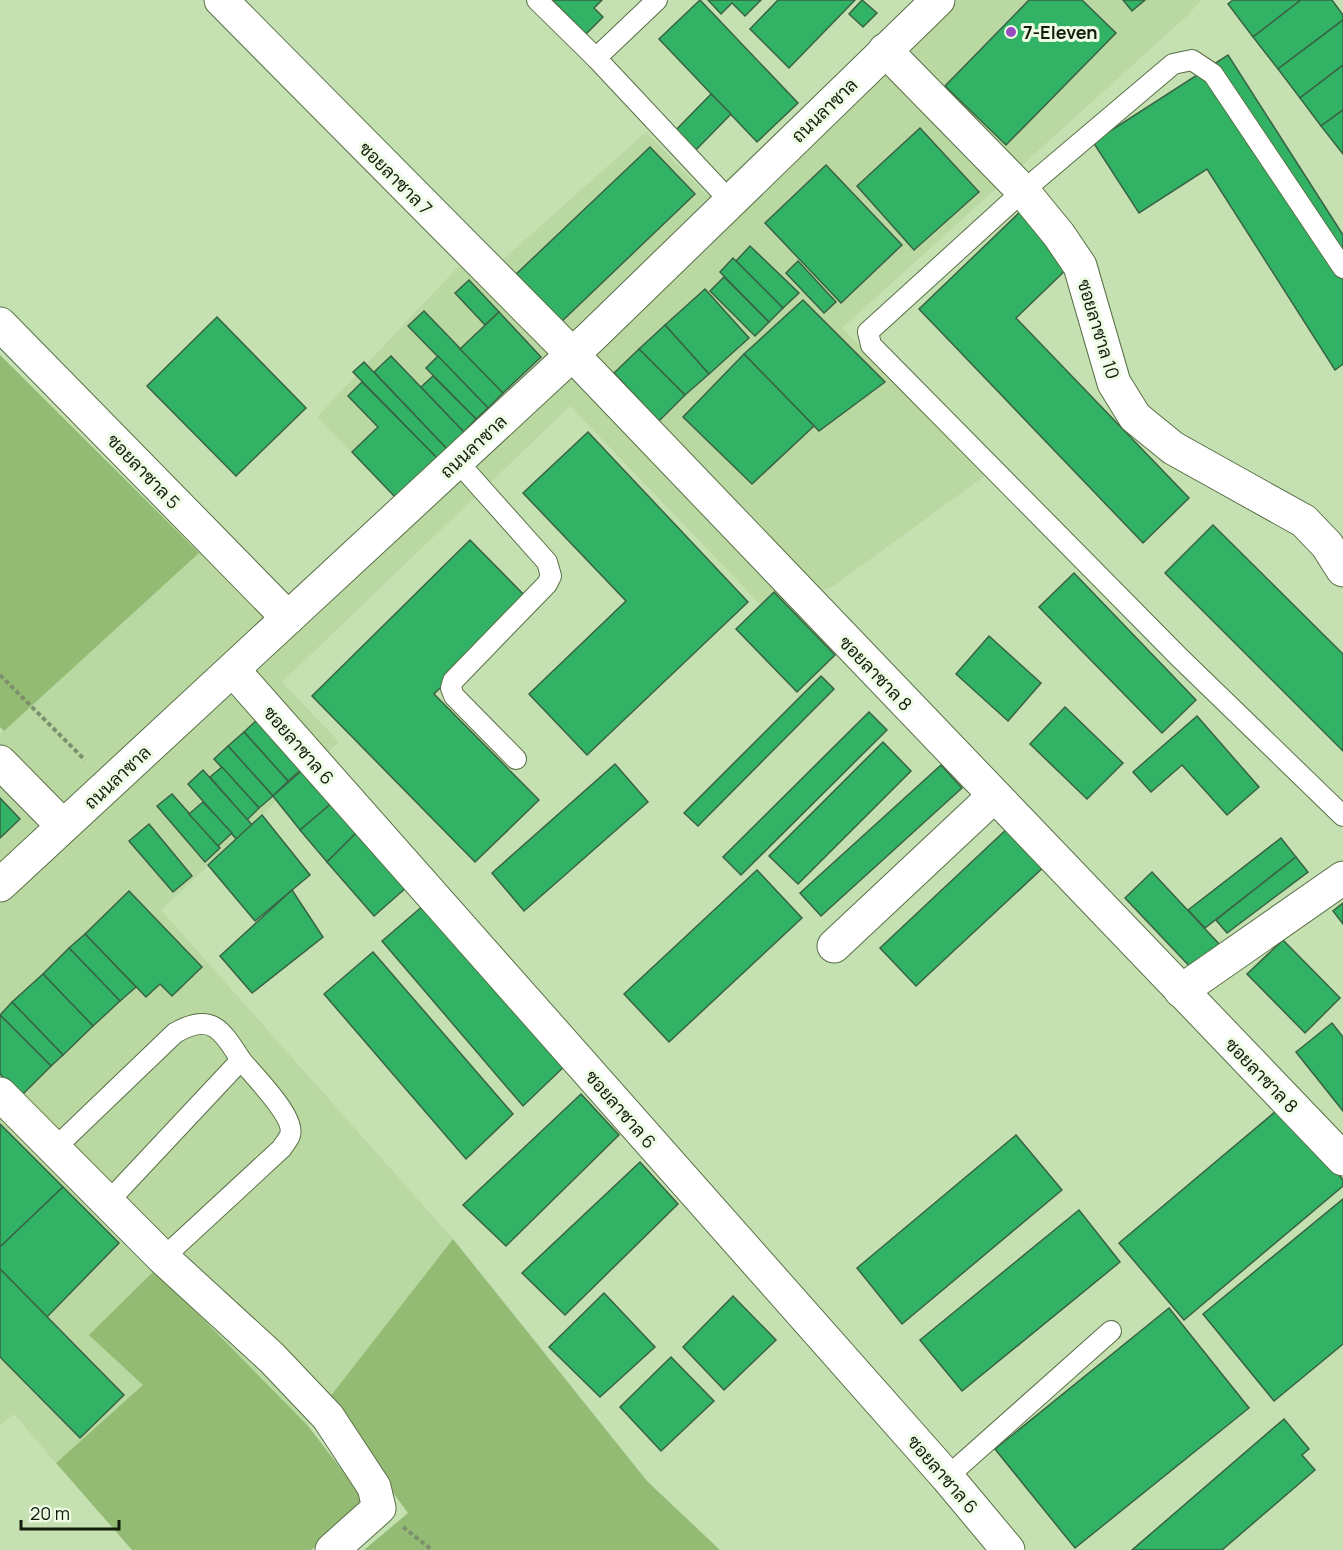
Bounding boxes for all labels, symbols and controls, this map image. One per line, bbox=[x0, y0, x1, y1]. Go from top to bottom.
place label: 7-Eleven bbox=[1023, 20, 1098, 44]
marker: 7-Eleven bbox=[1004, 25, 1018, 39]
street label: ถนนลาซาล bbox=[786, 73, 862, 147]
street label: ซอยลาซาล 7 bbox=[354, 136, 438, 220]
street label: ซอยลาซาล 10 bbox=[1072, 276, 1126, 382]
street label: ถนนลาซาล bbox=[435, 409, 511, 483]
street label: ซอยลาซาล 5 bbox=[102, 428, 186, 514]
street label: ซอยลาซาล 8 bbox=[834, 630, 918, 716]
street label: ซอยลาซาล 6 bbox=[258, 701, 340, 789]
street label: ถนนลาซาล bbox=[79, 740, 155, 814]
street label: ซอยลาซาล 8 bbox=[1220, 1032, 1304, 1118]
street label: ซอยลาซาล 6 bbox=[580, 1065, 662, 1153]
street label: ซอยลาซาล 6 bbox=[902, 1430, 984, 1518]
scale bar bbox=[21, 1493, 118, 1531]
text: 20 m bbox=[30, 1501, 70, 1525]

